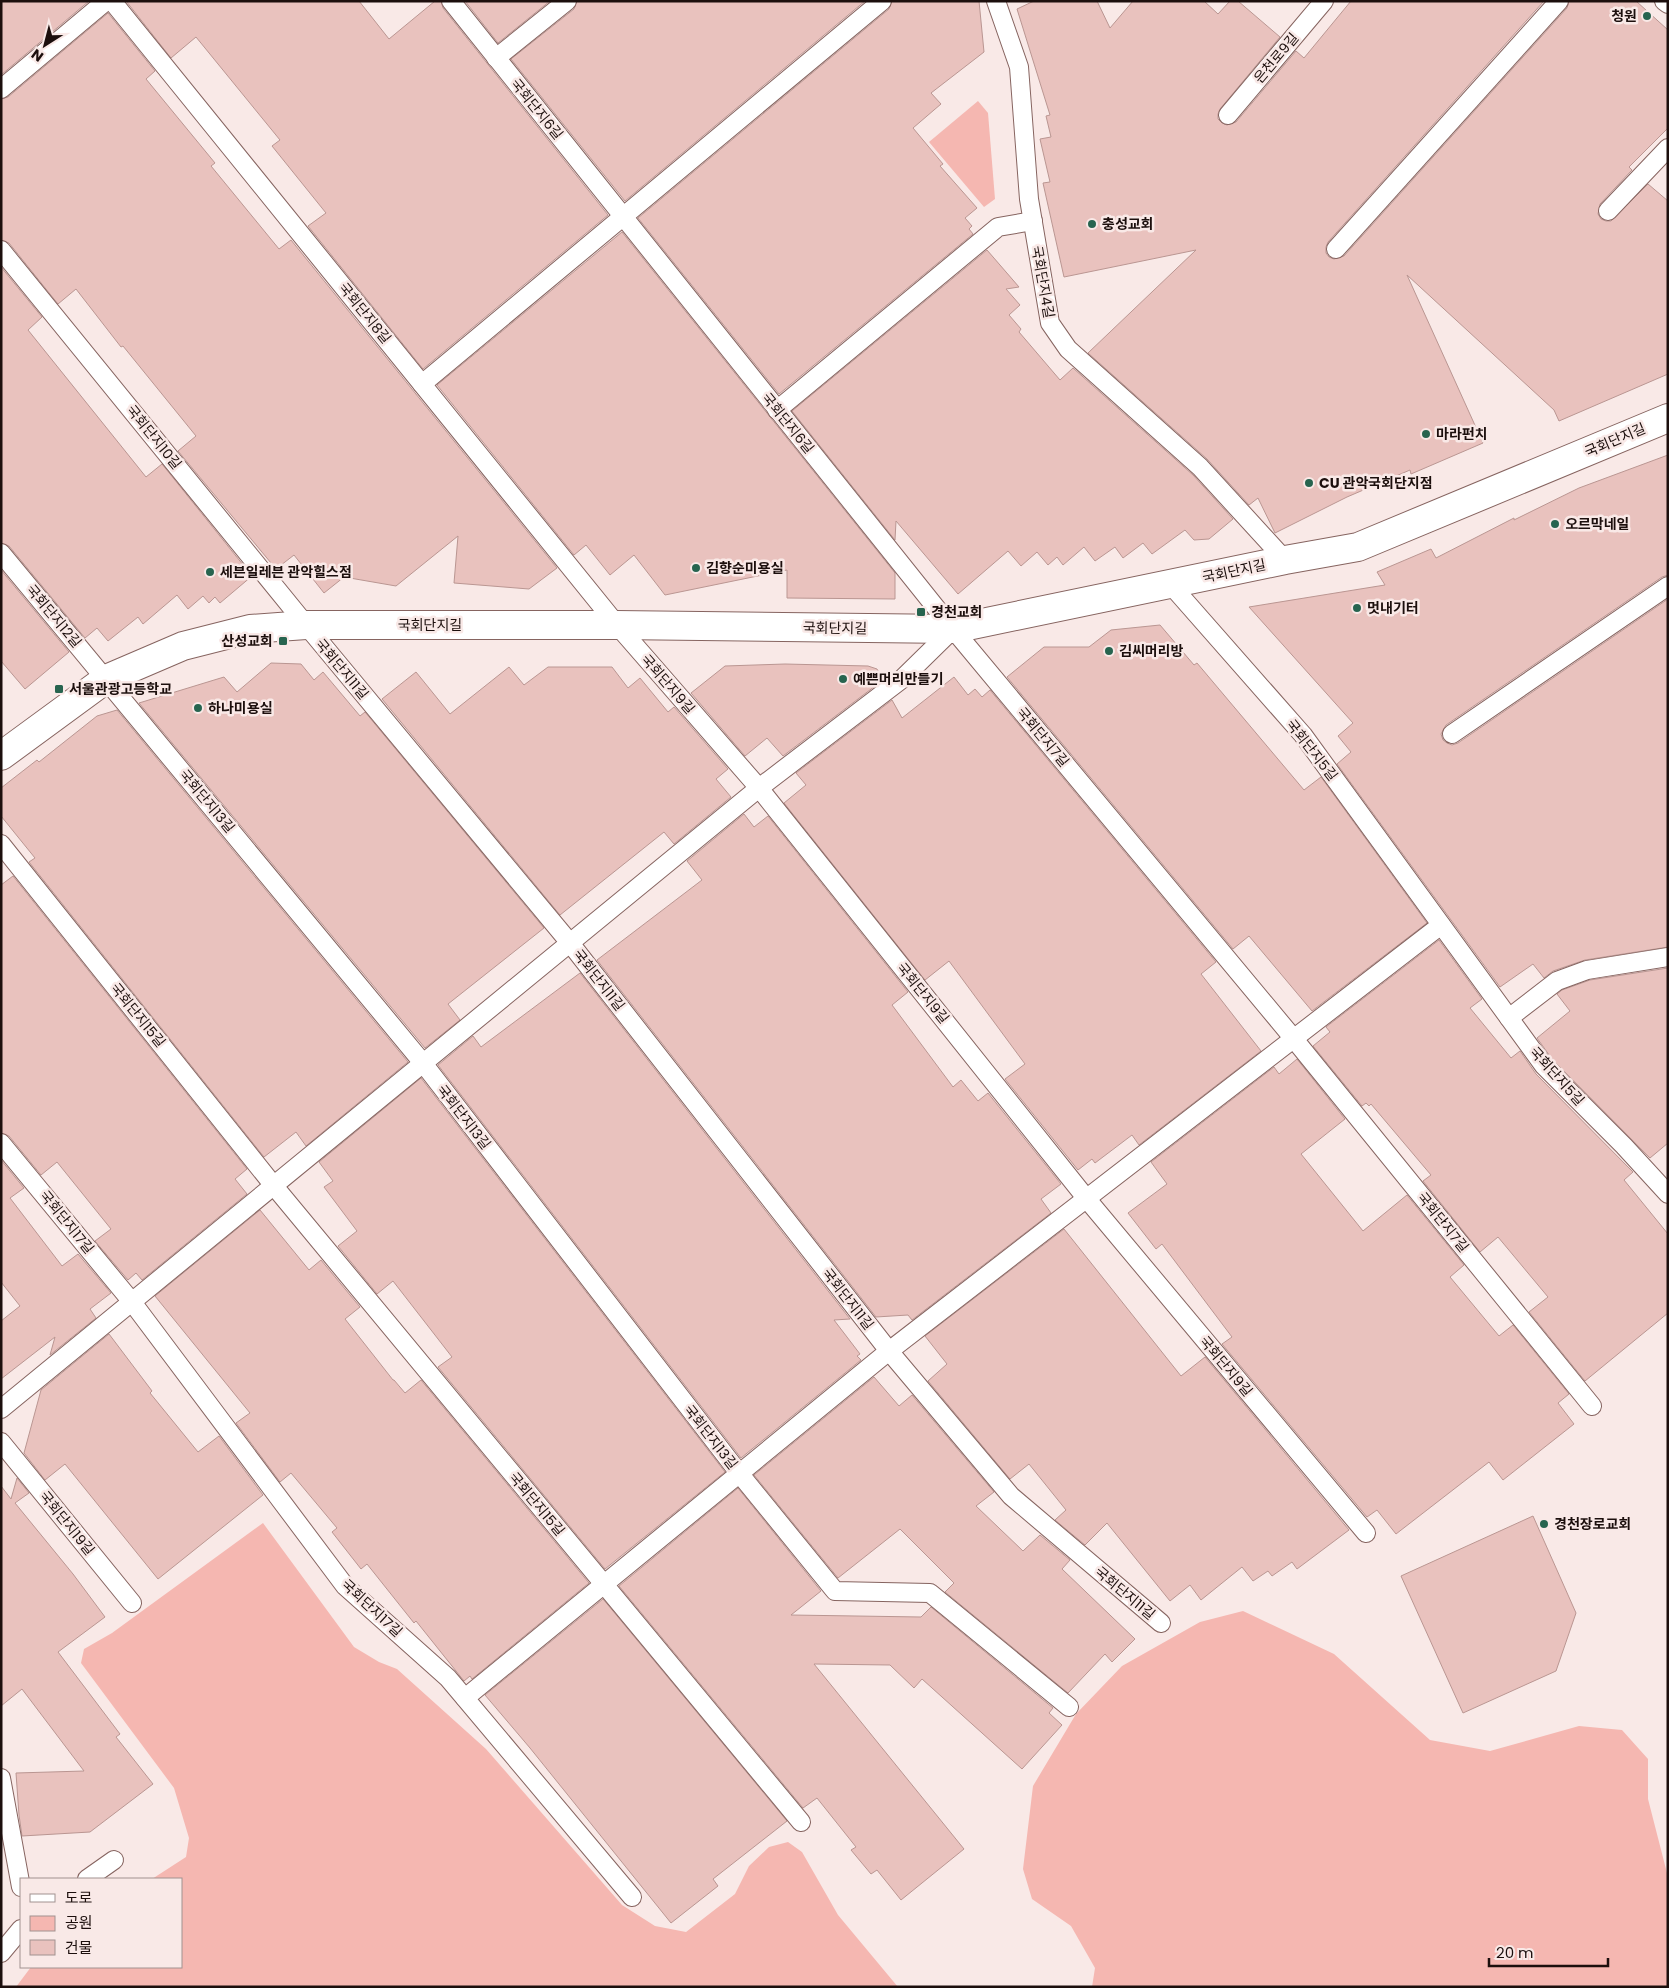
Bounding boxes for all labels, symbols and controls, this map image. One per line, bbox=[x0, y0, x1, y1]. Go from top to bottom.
place label: 청원 bbox=[1611, 6, 1637, 26]
marker: 청원 bbox=[1641, 10, 1653, 22]
north arrow bbox=[20, 20, 70, 70]
street label: 은천로9길 bbox=[1249, 28, 1303, 88]
text: N bbox=[27, 44, 47, 67]
street label: 국회단지6길 bbox=[506, 74, 568, 144]
place label: 충성교회 bbox=[1102, 214, 1154, 234]
marker: 충성교회 bbox=[1086, 218, 1098, 230]
street label: 국회단지4길 bbox=[1027, 244, 1059, 320]
street label: 국회단지8길 bbox=[334, 278, 396, 348]
street label: 국회단지6길 bbox=[757, 388, 819, 458]
street label: 국회단지10길 bbox=[122, 401, 186, 473]
street label: 국회단지길 bbox=[1581, 418, 1649, 462]
place label: 마라펀치 bbox=[1436, 424, 1488, 444]
marker: 마라펀치 bbox=[1420, 428, 1432, 440]
place label: CU 관악국회단지점 bbox=[1319, 473, 1433, 493]
marker: CU 관악국회단지점 bbox=[1303, 477, 1315, 489]
place label: 오르막네일 bbox=[1565, 514, 1629, 534]
marker: 오르막네일 bbox=[1549, 518, 1561, 530]
street label: 국회단지길 bbox=[1200, 555, 1268, 587]
place label: 김향순미용실 bbox=[706, 558, 783, 578]
place label: 세븐일레븐 관악힐스점 bbox=[220, 562, 352, 582]
marker: 김향순미용실 bbox=[690, 562, 702, 574]
marker: 세븐일레븐 관악힐스점 bbox=[204, 566, 216, 578]
street label: 국회단지12길 bbox=[22, 580, 86, 652]
place label: 멋내기터 bbox=[1367, 598, 1419, 618]
place label: 경천교회 bbox=[931, 602, 983, 622]
marker: 멋내기터 bbox=[1351, 602, 1363, 614]
marker: 경천교회 bbox=[915, 606, 927, 618]
street label: 국회단지길 bbox=[398, 615, 462, 635]
street label: 국회단지길 bbox=[803, 617, 867, 639]
place label: 산성교회 bbox=[221, 631, 273, 651]
street label: 국회단지11길 bbox=[311, 634, 373, 704]
marker: 산성교회 bbox=[277, 635, 289, 647]
place label: 김씨머리방 bbox=[1119, 641, 1184, 661]
marker: 김씨머리방 bbox=[1103, 645, 1115, 657]
street label: 국회단지9길 bbox=[636, 650, 700, 718]
place label: 예쁜머리만들기 bbox=[853, 669, 943, 689]
marker: 예쁜머리만들기 bbox=[837, 673, 849, 685]
place label: 서울관광고등학교 bbox=[69, 679, 172, 699]
marker: 서울관광고등학교 bbox=[53, 683, 65, 695]
place label: 하나미용실 bbox=[208, 698, 272, 718]
marker: 하나미용실 bbox=[192, 702, 204, 714]
street label: 국회단지7길 bbox=[1012, 703, 1074, 771]
street label: 국회단지5길 bbox=[1282, 715, 1342, 785]
street label: 국회단지13길 bbox=[175, 765, 239, 837]
street label: 국회단지11길 bbox=[569, 945, 629, 1015]
street label: 국회단지9길 bbox=[892, 958, 954, 1028]
street label: 국회단지15길 bbox=[106, 979, 170, 1051]
street label: 국회단지5길 bbox=[1525, 1042, 1589, 1110]
street label: 국회단지13길 bbox=[432, 1080, 496, 1154]
street label: 국회단지17길 bbox=[35, 1186, 99, 1258]
street label: 국회단지7길 bbox=[1413, 1188, 1473, 1256]
street label: 국회단지11길 bbox=[818, 1264, 878, 1334]
street label: 국회단지9길 bbox=[1195, 1332, 1257, 1400]
street label: 국회단지13길 bbox=[679, 1400, 743, 1474]
street label: 국회단지15길 bbox=[504, 1468, 570, 1540]
street label: 국회단지19길 bbox=[35, 1487, 99, 1559]
place label: 경천장로교회 bbox=[1554, 1514, 1631, 1534]
marker: 경천장로교회 bbox=[1538, 1518, 1550, 1530]
street label: 국회단지11길 bbox=[1090, 1562, 1160, 1624]
street label: 국회단지17길 bbox=[337, 1575, 407, 1641]
legend bbox=[20, 1878, 182, 1968]
text: 도로 bbox=[65, 1887, 93, 1908]
text: 공원 bbox=[65, 1912, 93, 1933]
scale bar bbox=[1489, 1936, 1608, 1968]
text: 건물 bbox=[65, 1937, 93, 1958]
text: 20 m bbox=[1496, 1942, 1534, 1963]

